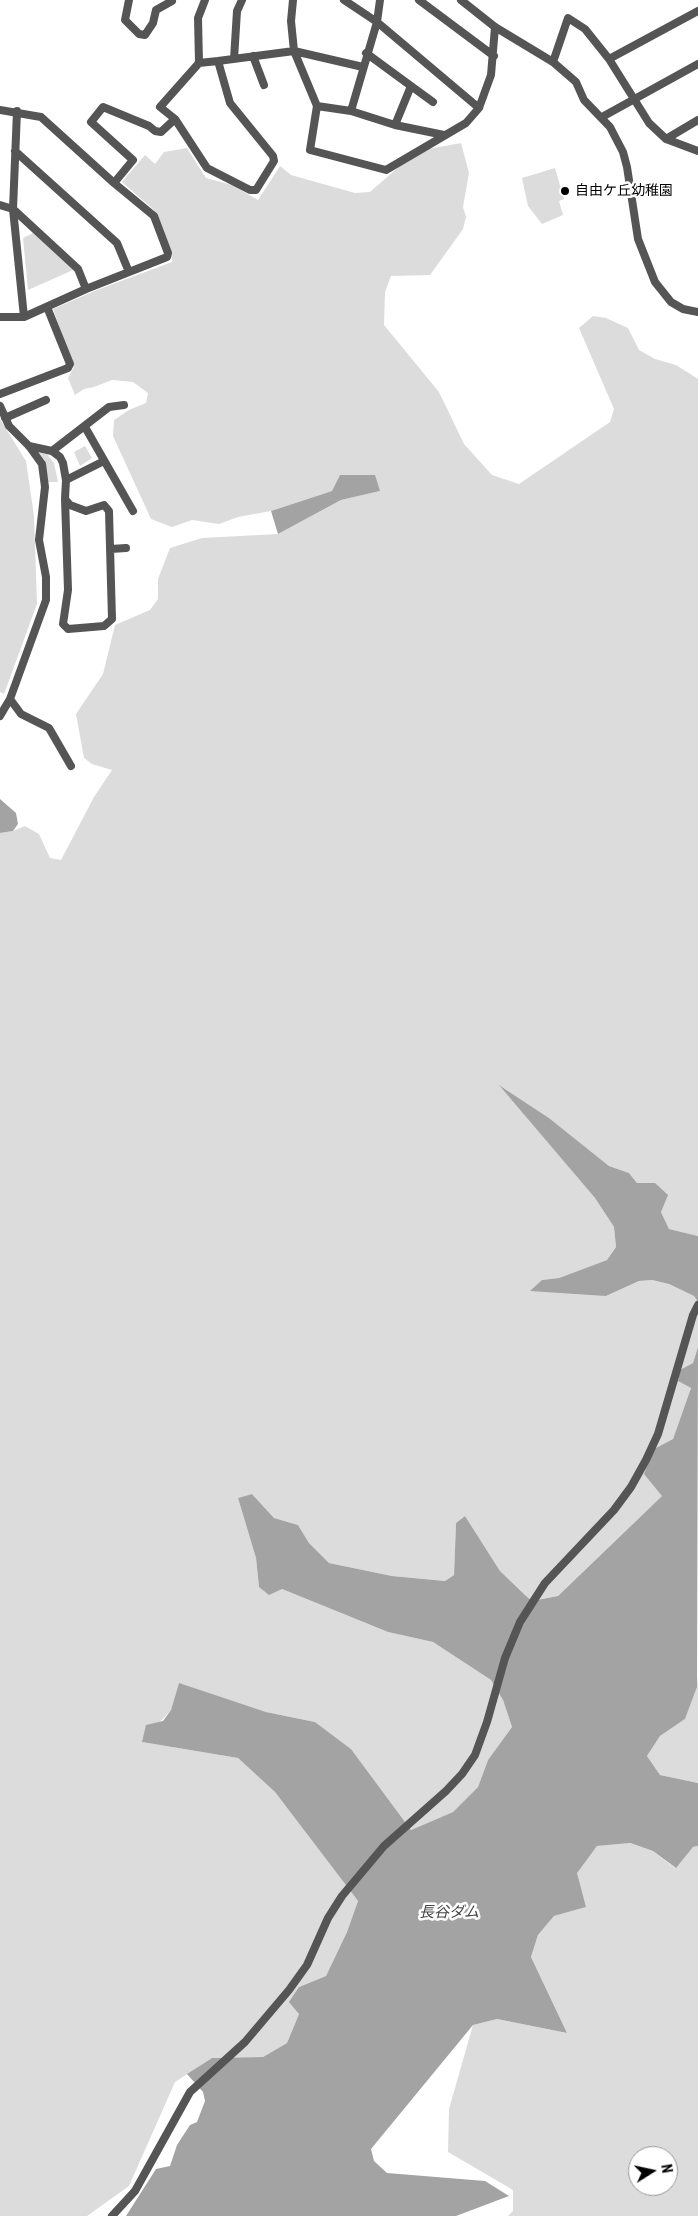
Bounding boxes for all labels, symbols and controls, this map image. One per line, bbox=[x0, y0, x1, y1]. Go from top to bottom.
place label: 自由ケ丘幼稚園 bbox=[575, 183, 673, 199]
marker: 自由ケ丘幼稚園 bbox=[559, 185, 571, 197]
water label: 長谷ダム bbox=[419, 1904, 479, 1922]
north arrow bbox=[628, 2146, 678, 2196]
text: N bbox=[658, 2163, 675, 2174]

